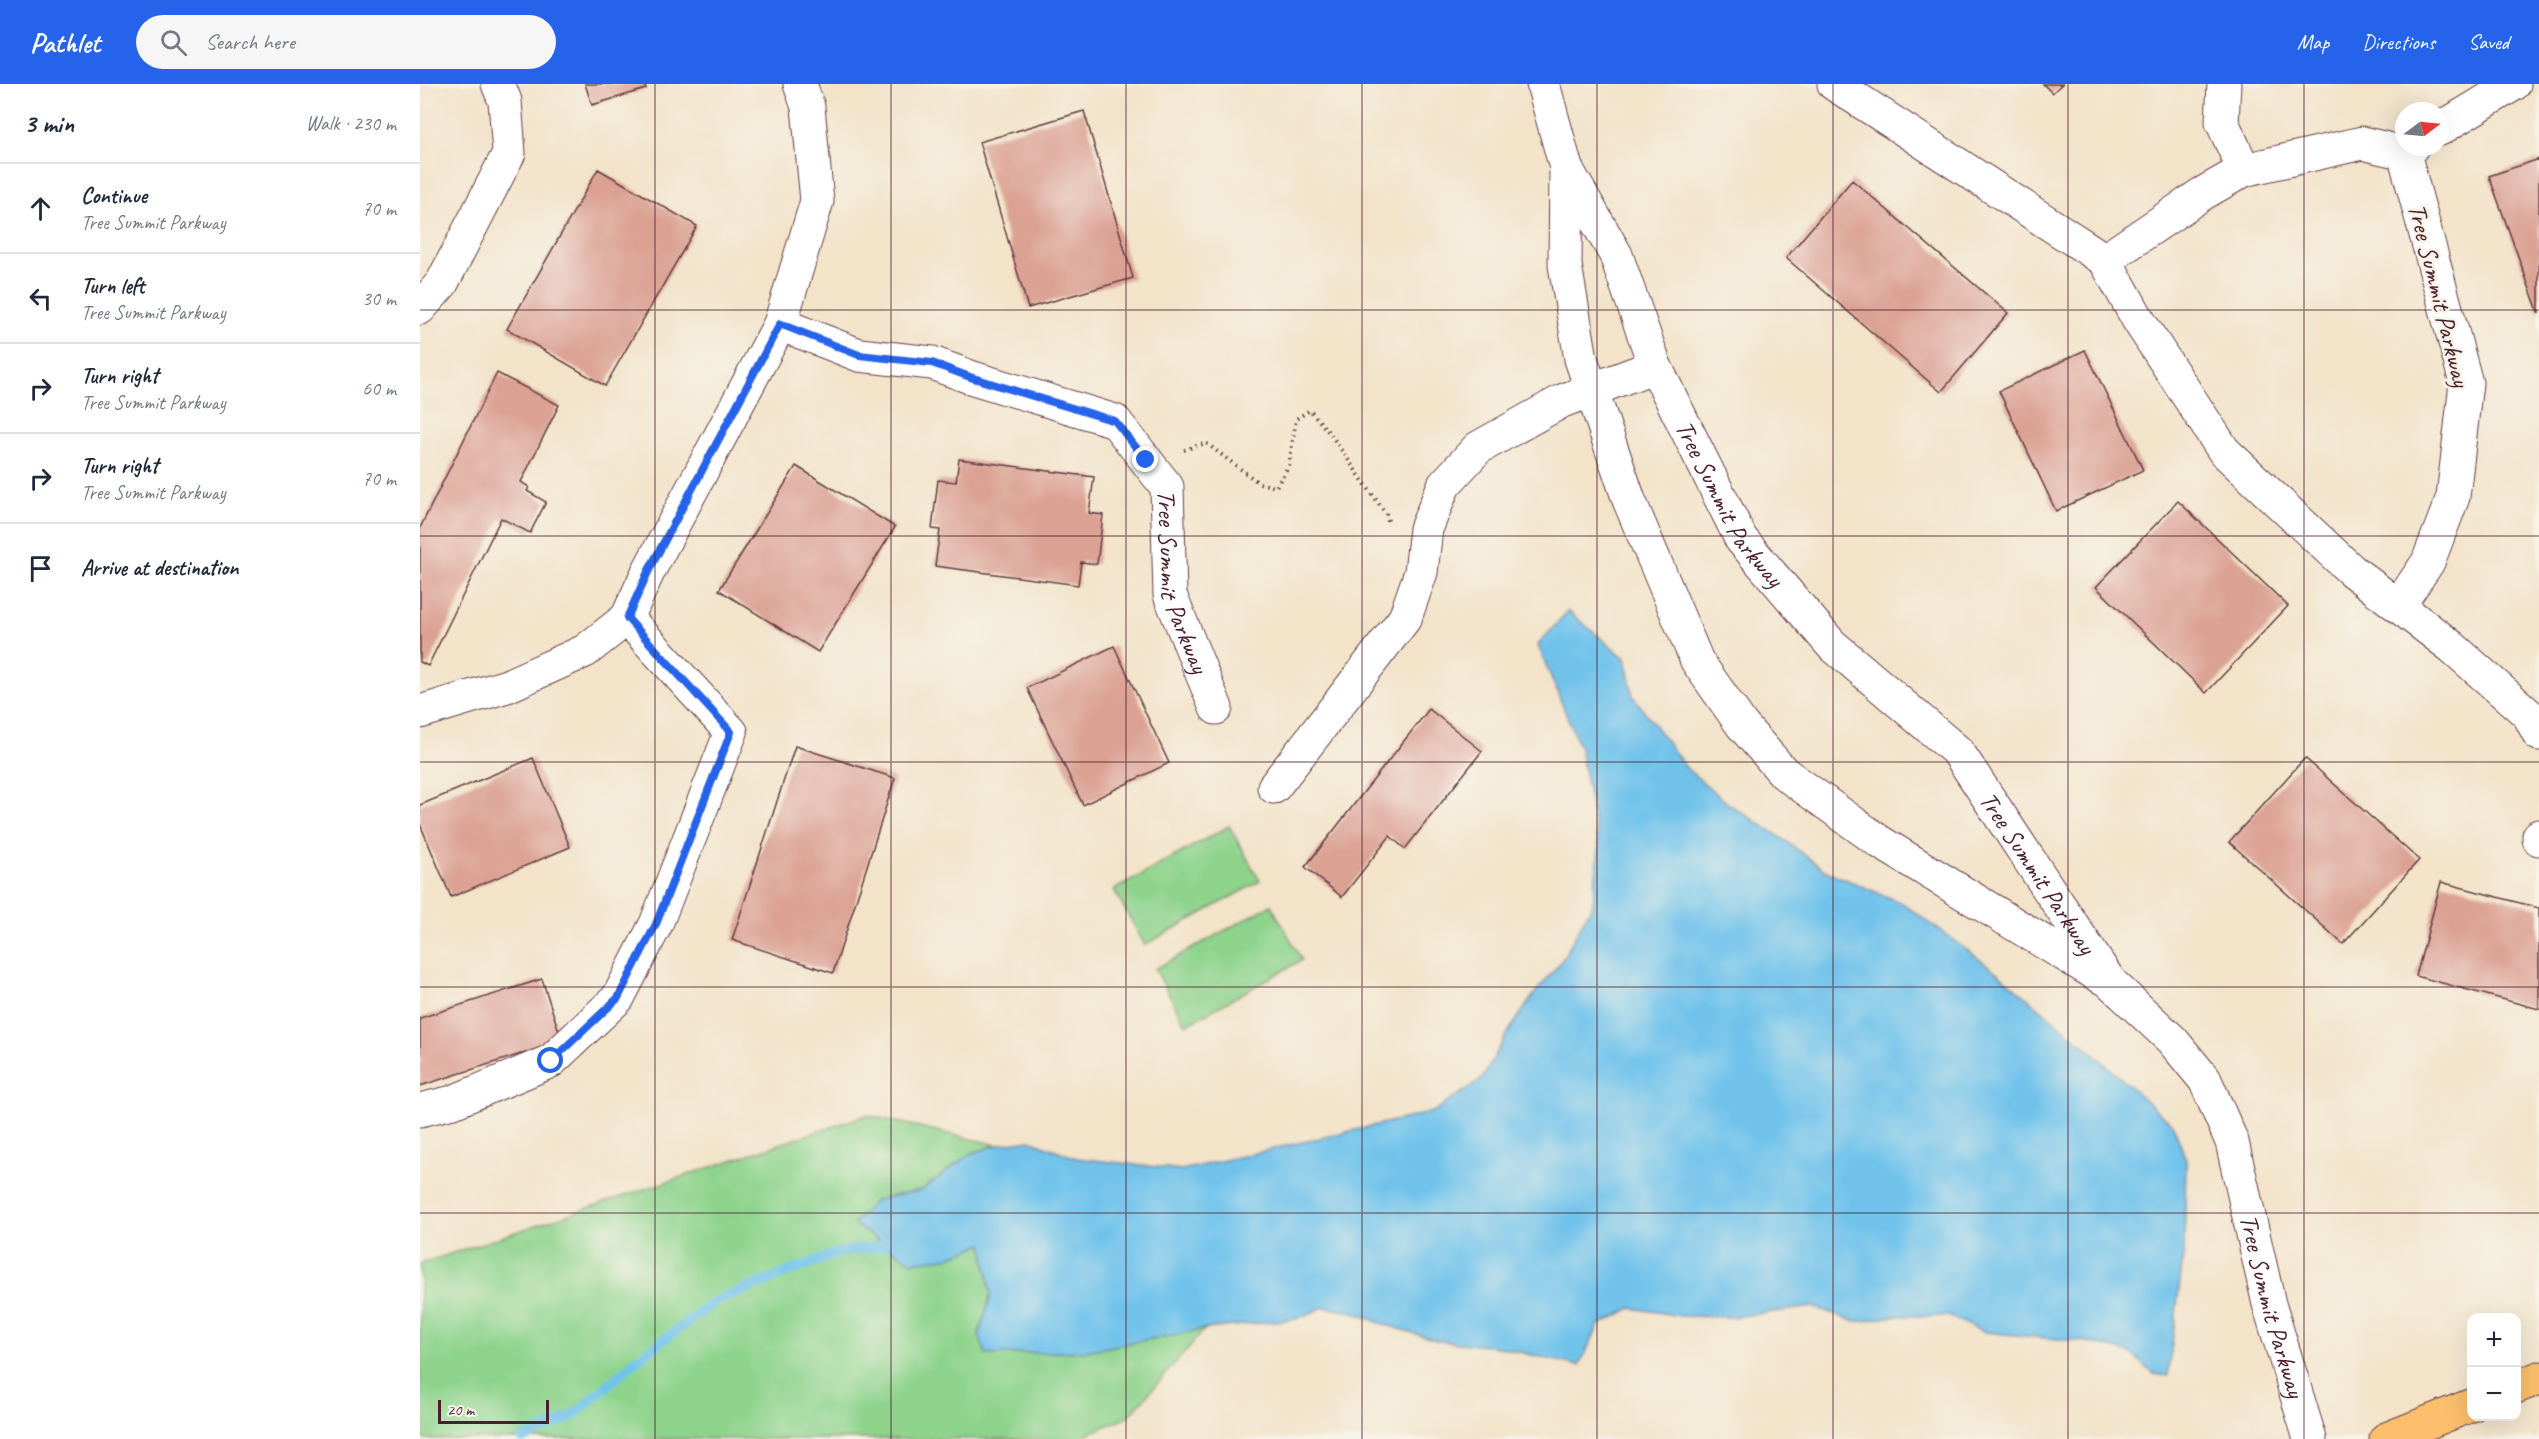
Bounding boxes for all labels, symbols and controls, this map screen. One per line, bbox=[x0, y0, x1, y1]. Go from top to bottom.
search box bbox=[136, 15, 556, 69]
text: Pathlet bbox=[30, 25, 100, 60]
icon: search bbox=[157, 26, 190, 59]
text: Search here bbox=[205, 28, 295, 56]
text: Map bbox=[2297, 29, 2329, 55]
text: Directions bbox=[2362, 29, 2435, 55]
text: Saved bbox=[2468, 29, 2509, 55]
north arrow bbox=[2395, 102, 2449, 156]
text: 3 min bbox=[24, 107, 74, 140]
text: Walk · 230 m bbox=[306, 111, 396, 136]
text: Continue bbox=[81, 182, 147, 210]
icon: ahead bbox=[24, 192, 57, 225]
text: 70 m bbox=[362, 196, 396, 221]
street label: Tree Summit Parkway bbox=[2400, 200, 2478, 392]
text: Tree Summit Parkway bbox=[81, 210, 226, 235]
text: Turn left bbox=[81, 272, 145, 300]
icon: left bbox=[24, 282, 57, 315]
text: 30 m bbox=[362, 286, 396, 311]
text: Tree Summit Parkway bbox=[81, 300, 226, 325]
text: Turn right bbox=[81, 362, 158, 390]
icon: right bbox=[24, 372, 57, 405]
text: 60 m bbox=[362, 376, 396, 401]
text: Tree Summit Parkway bbox=[81, 390, 226, 415]
street label: Tree Summit Parkway bbox=[1668, 415, 1792, 595]
route end bbox=[1132, 446, 1158, 472]
text: Turn right bbox=[81, 452, 158, 480]
icon: right bbox=[24, 462, 57, 495]
text: 70 m bbox=[362, 466, 396, 491]
text: Tree Summit Parkway bbox=[81, 480, 226, 505]
street label: Tree Summit Parkway bbox=[1151, 489, 1217, 680]
icon: arrive bbox=[24, 552, 57, 585]
text: Arrive at destination bbox=[81, 554, 238, 582]
street label: Tree Summit Parkway bbox=[1972, 785, 2105, 962]
route start bbox=[537, 1047, 563, 1073]
street label: Tree Summit Parkway bbox=[2233, 1211, 2313, 1403]
map controls bbox=[2467, 1313, 2521, 1421]
button: + bbox=[2467, 1313, 2521, 1367]
button: − bbox=[2467, 1367, 2521, 1421]
scale bar bbox=[438, 1397, 549, 1424]
text: 20 m bbox=[447, 1400, 474, 1420]

